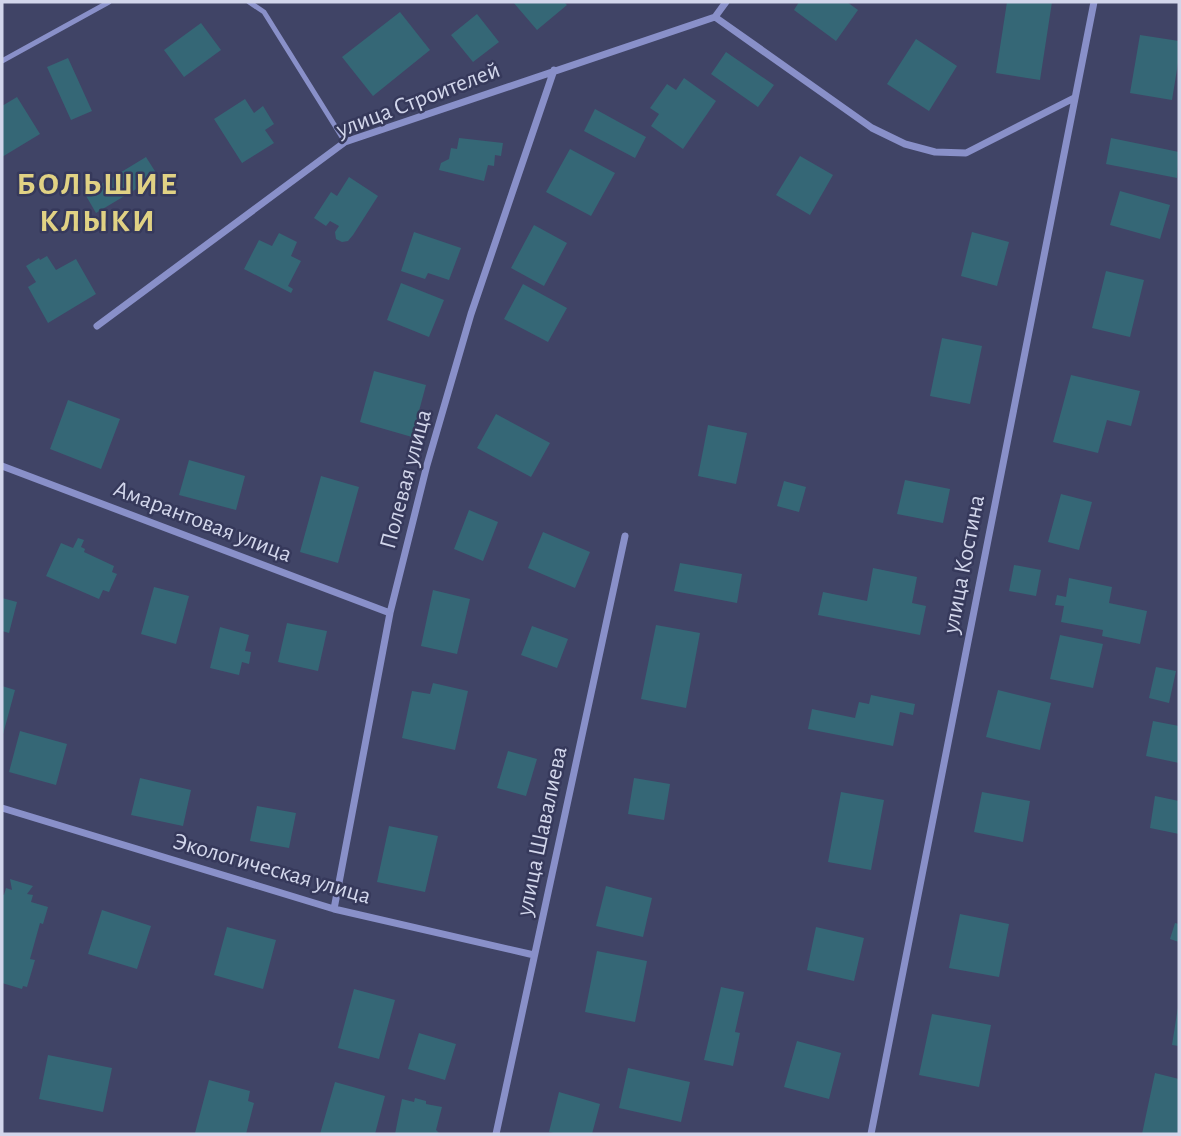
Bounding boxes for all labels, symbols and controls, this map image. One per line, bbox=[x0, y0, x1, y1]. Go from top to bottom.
street label: улица Строителей bbox=[332, 58, 503, 143]
district label: БОЛЬШИЕ КЛЫКИ bbox=[16, 168, 180, 237]
street label: Полевая улица bbox=[376, 407, 436, 552]
street label: Амарантовая улица bbox=[110, 477, 295, 567]
street label: улица Костина bbox=[939, 493, 989, 637]
street label: улица Шавалиева bbox=[512, 744, 572, 919]
street label: Экологическая улица bbox=[170, 829, 373, 909]

